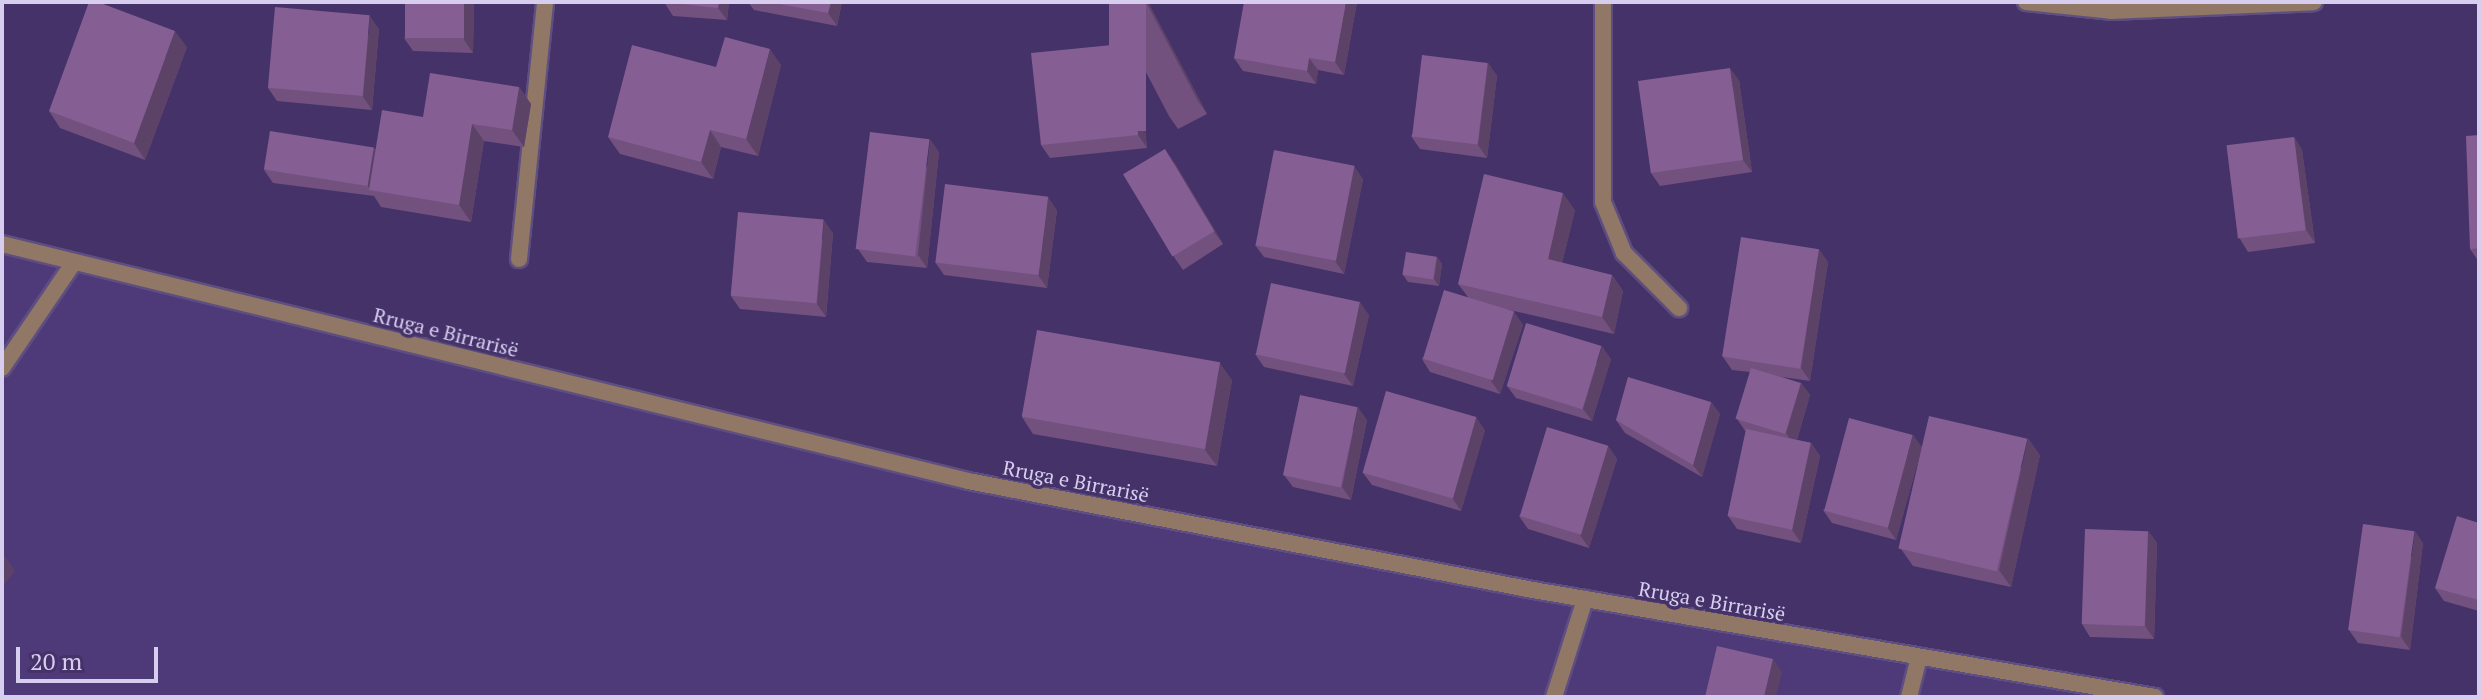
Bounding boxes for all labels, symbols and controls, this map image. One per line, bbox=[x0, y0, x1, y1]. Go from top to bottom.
street label: Rruga e Birrarisë bbox=[371, 302, 521, 362]
street label: Rruga e Birrarisë bbox=[1001, 455, 1151, 507]
street label: Rruga e Birrarisë bbox=[1637, 576, 1787, 626]
scale bar bbox=[20, 631, 162, 681]
text: 20 m bbox=[30, 645, 82, 677]

